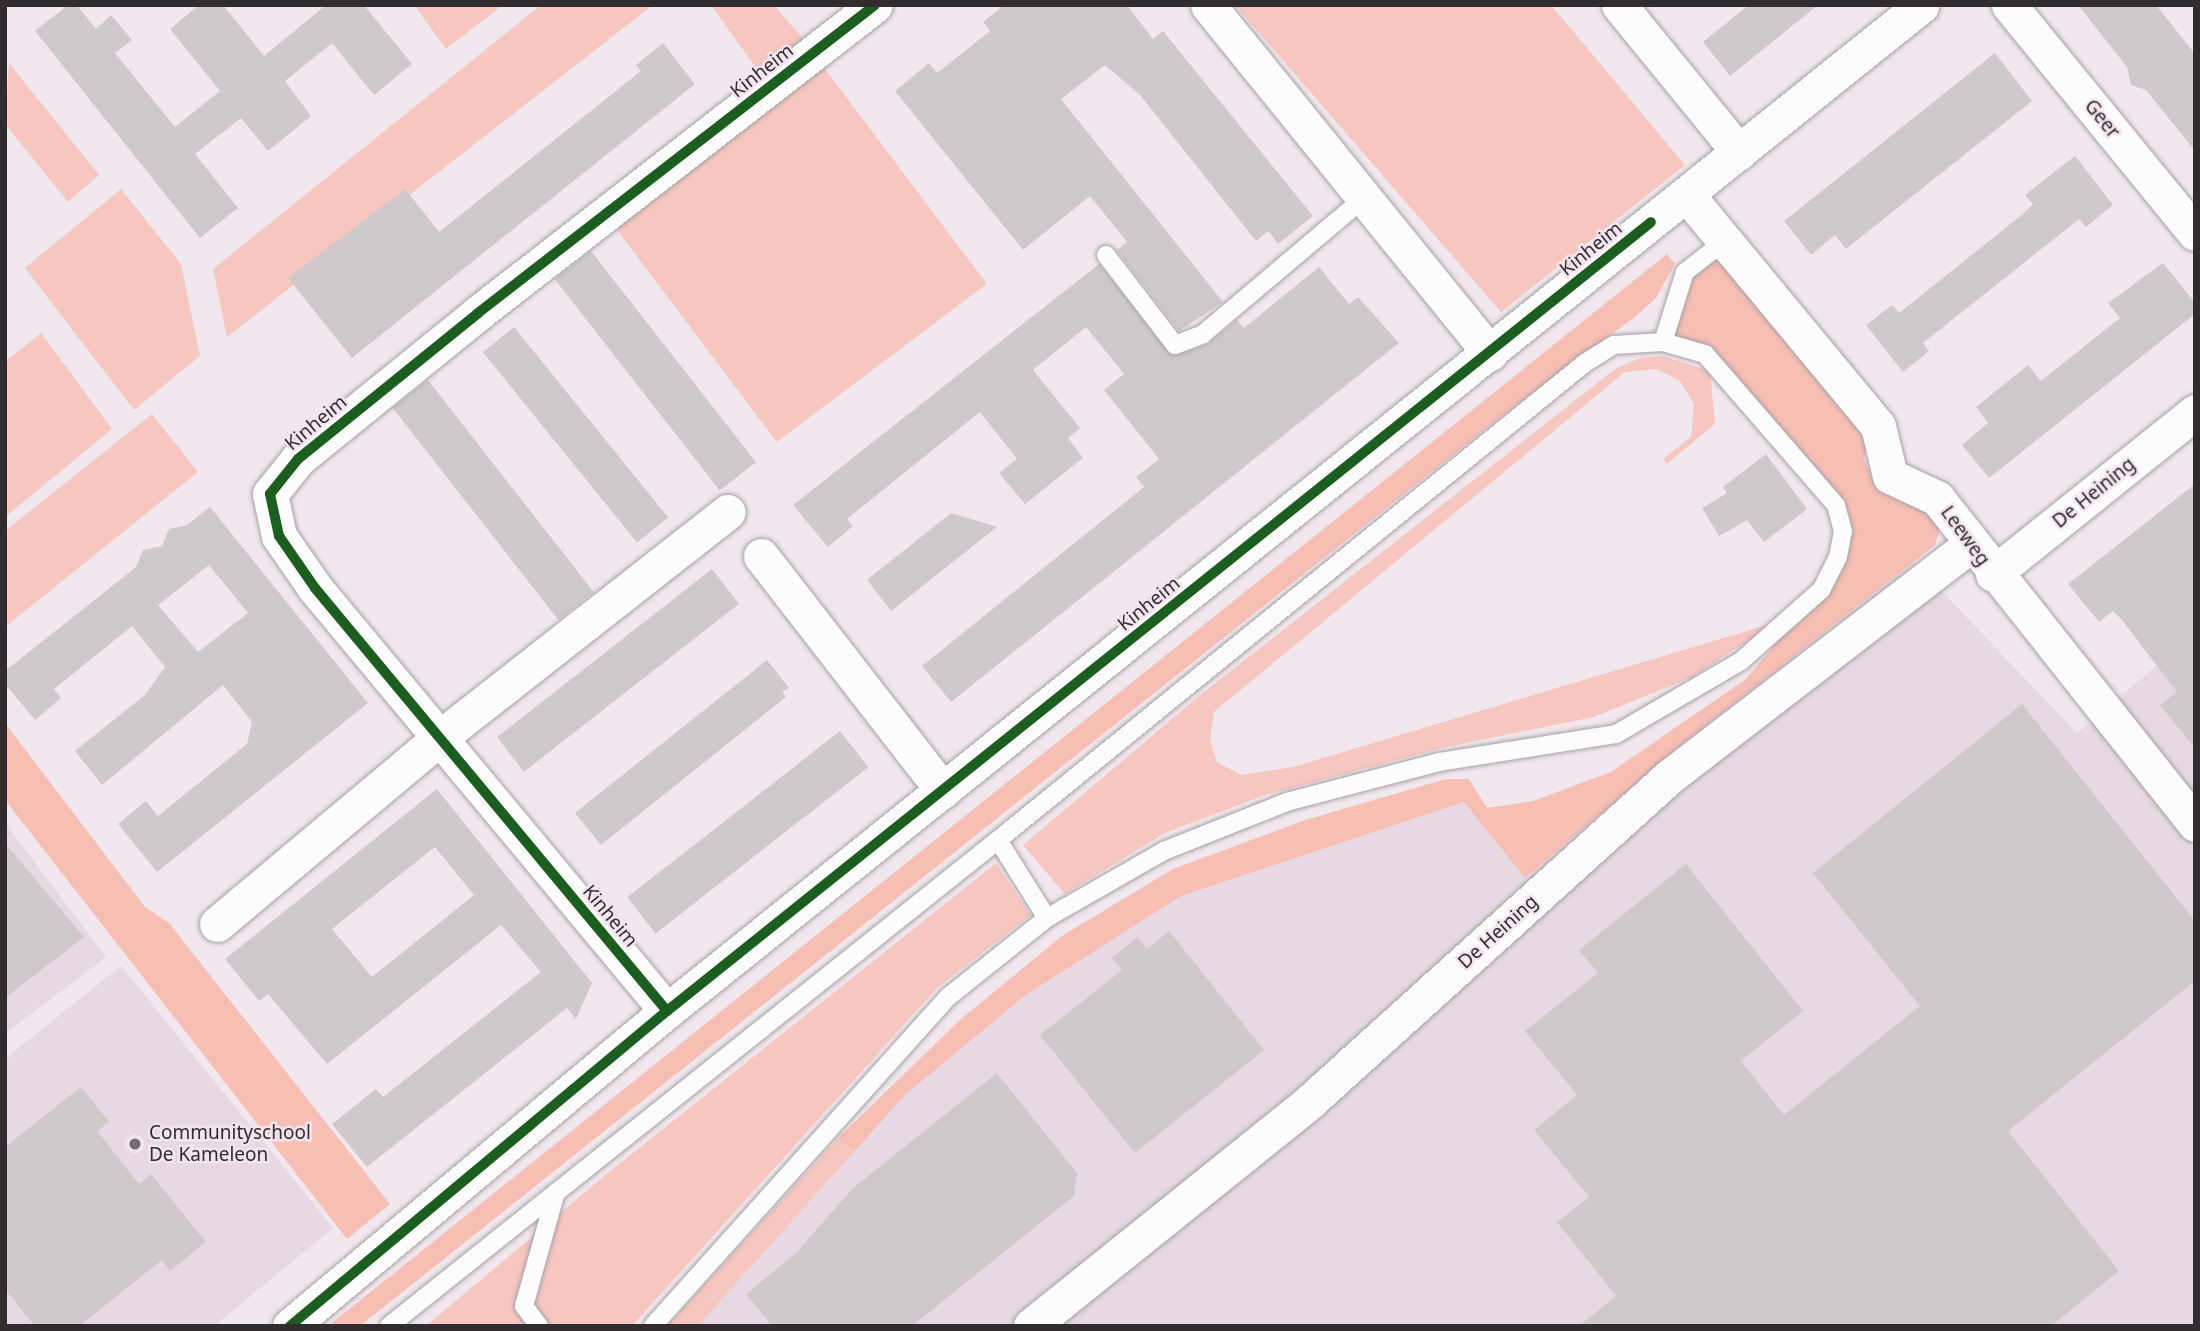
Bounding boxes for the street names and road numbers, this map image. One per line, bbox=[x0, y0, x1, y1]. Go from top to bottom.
street label: Kinheim bbox=[726, 39, 798, 103]
street label: Geer bbox=[2080, 95, 2124, 143]
street label: Kinheim bbox=[1555, 217, 1627, 281]
street label: Kinheim bbox=[281, 391, 351, 455]
street label: De Heining bbox=[2048, 453, 2140, 533]
street label: Leeweg bbox=[1936, 502, 1994, 570]
street label: Kinheim bbox=[1113, 572, 1185, 636]
street label: Kinheim bbox=[578, 881, 642, 951]
street label: De Heining bbox=[1453, 890, 1543, 974]

